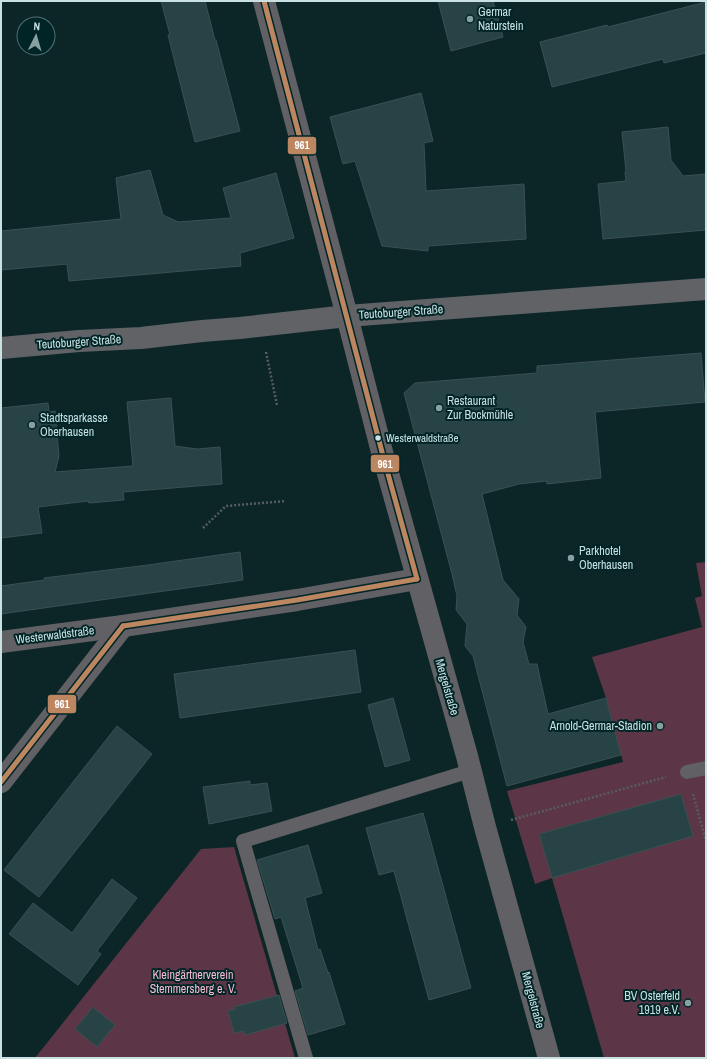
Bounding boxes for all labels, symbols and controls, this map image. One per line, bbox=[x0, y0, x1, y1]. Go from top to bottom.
place label: Germar Naturstein bbox=[478, 4, 523, 34]
marker: Germar Naturstein bbox=[465, 14, 475, 24]
north arrow bbox=[16, 16, 56, 56]
text: N bbox=[33, 19, 41, 33]
line badge: 961 bbox=[287, 136, 317, 155]
text: 961 bbox=[294, 138, 310, 152]
street label: Teutoburger Straße bbox=[358, 301, 444, 323]
street label: Teutoburger Straße bbox=[36, 331, 122, 353]
place label: Restaurant Zur Bockmühle bbox=[447, 393, 513, 423]
marker: Restaurant Zur Bockmühle bbox=[434, 403, 444, 413]
place label: Stadtsparkasse Oberhausen bbox=[40, 410, 108, 440]
marker: Stadtsparkasse Oberhausen bbox=[27, 420, 37, 430]
place label: Westerwaldstraße bbox=[386, 431, 459, 445]
marker: Westerwaldstraße bbox=[373, 433, 383, 443]
line badge: 961 bbox=[370, 454, 400, 473]
text: 961 bbox=[377, 457, 393, 471]
place label: Parkhotel Oberhausen bbox=[579, 543, 633, 573]
marker: Parkhotel Oberhausen bbox=[566, 553, 576, 563]
street label: Westerwaldstraße bbox=[15, 622, 95, 648]
street label: Mergelstraße bbox=[431, 657, 463, 717]
line badge: 961 bbox=[47, 694, 77, 714]
text: 961 bbox=[54, 697, 70, 711]
place label: Arnold-Germar-Stadion bbox=[549, 718, 652, 734]
marker: Arnold-Germar-Stadion bbox=[655, 721, 665, 731]
park label: Kleingärtnerverein Stemmersberg e. V. bbox=[150, 967, 236, 997]
street label: Mergelstraße bbox=[518, 970, 548, 1030]
place label: BV Osterfeld 1919 e.V. bbox=[624, 988, 680, 1018]
marker: BV Osterfeld 1919 e.V. bbox=[683, 998, 693, 1008]

